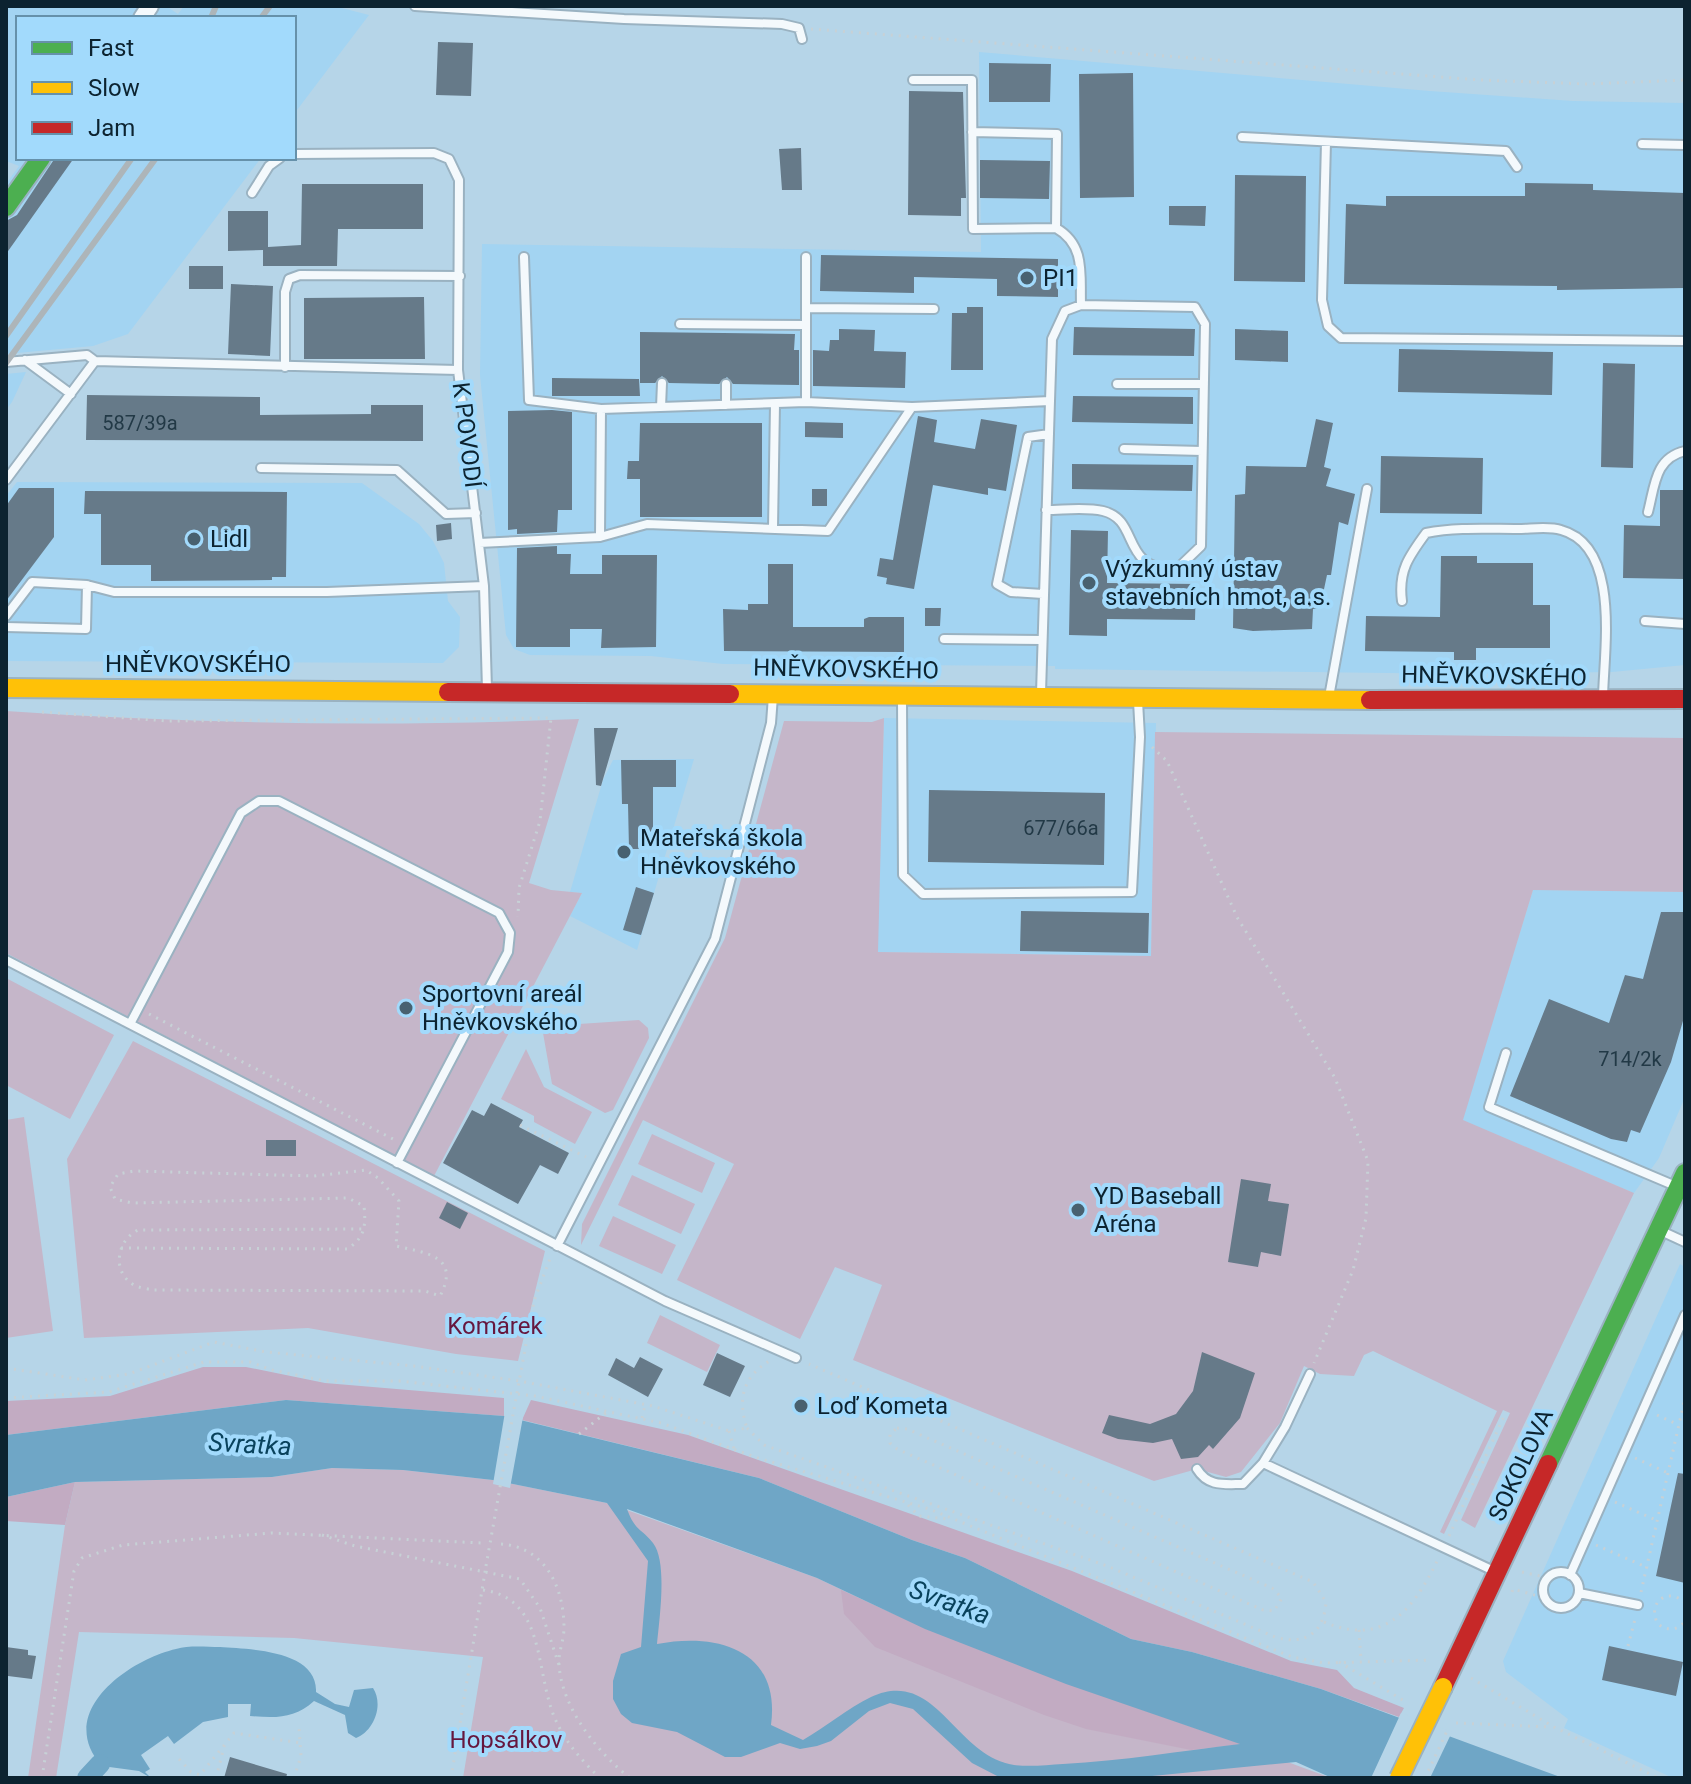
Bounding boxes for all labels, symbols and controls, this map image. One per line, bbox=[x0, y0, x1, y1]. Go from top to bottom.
legend bbox=[16, 16, 296, 160]
text: Fast bbox=[88, 34, 134, 62]
text: Slow bbox=[88, 74, 140, 102]
text: Jam bbox=[88, 114, 135, 142]
place label: PI1 bbox=[1043, 264, 1078, 292]
marker: PI1 bbox=[1018, 269, 1036, 287]
street label: K POVODÍ bbox=[447, 381, 487, 490]
house number: 587/39a bbox=[102, 411, 178, 435]
place label: Lidl bbox=[210, 525, 248, 553]
marker: Lidl bbox=[185, 530, 203, 548]
place label: Výzkumný ústav stavebních hmot, a.s. bbox=[1105, 555, 1331, 611]
marker: Výzkumný ústav stavebních hmot, a.s. bbox=[1080, 574, 1098, 592]
street label: HNĚVKOVSKÉHO bbox=[105, 650, 291, 678]
street label: HNĚVKOVSKÉHO bbox=[753, 653, 939, 685]
street label: HNĚVKOVSKÉHO bbox=[1401, 660, 1587, 692]
house number: 677/66a bbox=[1023, 816, 1099, 840]
place label: Mateřská škola Hněvkovského bbox=[640, 824, 803, 880]
marker: Mateřská škola Hněvkovského bbox=[615, 843, 633, 861]
place label: Sportovní areál Hněvkovského bbox=[422, 980, 583, 1036]
marker: Sportovní areál Hněvkovského bbox=[397, 999, 415, 1017]
house number: 714/2k bbox=[1598, 1047, 1663, 1071]
place label: YD Baseball Aréna bbox=[1094, 1182, 1221, 1238]
marker: YD Baseball Aréna bbox=[1069, 1201, 1087, 1219]
park label: Komárek bbox=[447, 1312, 543, 1340]
place label: Loď Kometa bbox=[817, 1392, 948, 1420]
marker: Loď Kometa bbox=[792, 1397, 810, 1415]
street label: SOKOLOVA bbox=[1483, 1404, 1559, 1526]
water label: Svratka bbox=[207, 1427, 293, 1461]
water label: Svratka bbox=[906, 1574, 994, 1630]
park label: Hopsálkov bbox=[450, 1726, 563, 1754]

